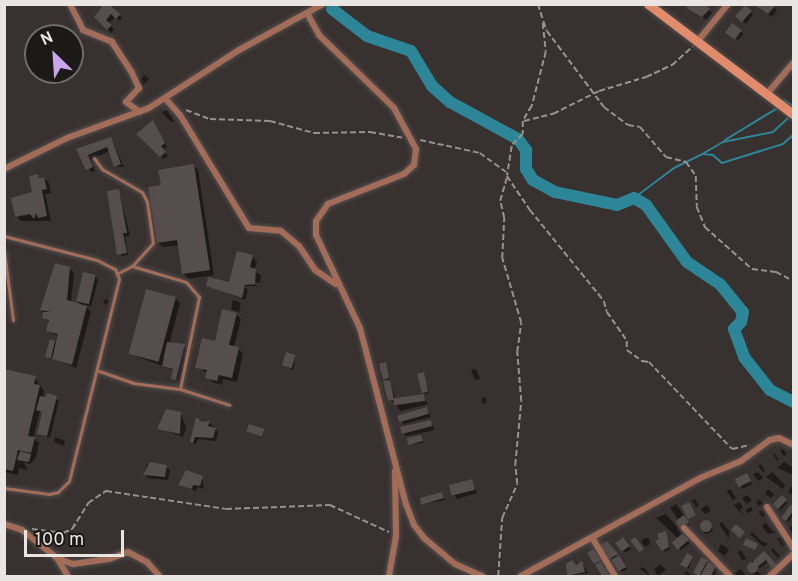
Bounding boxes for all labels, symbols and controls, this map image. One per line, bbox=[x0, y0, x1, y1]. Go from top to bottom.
north arrow bbox=[24, 24, 84, 84]
text: N bbox=[38, 28, 57, 51]
scale bar bbox=[27, 518, 128, 556]
text: 100 m bbox=[35, 529, 84, 552]

